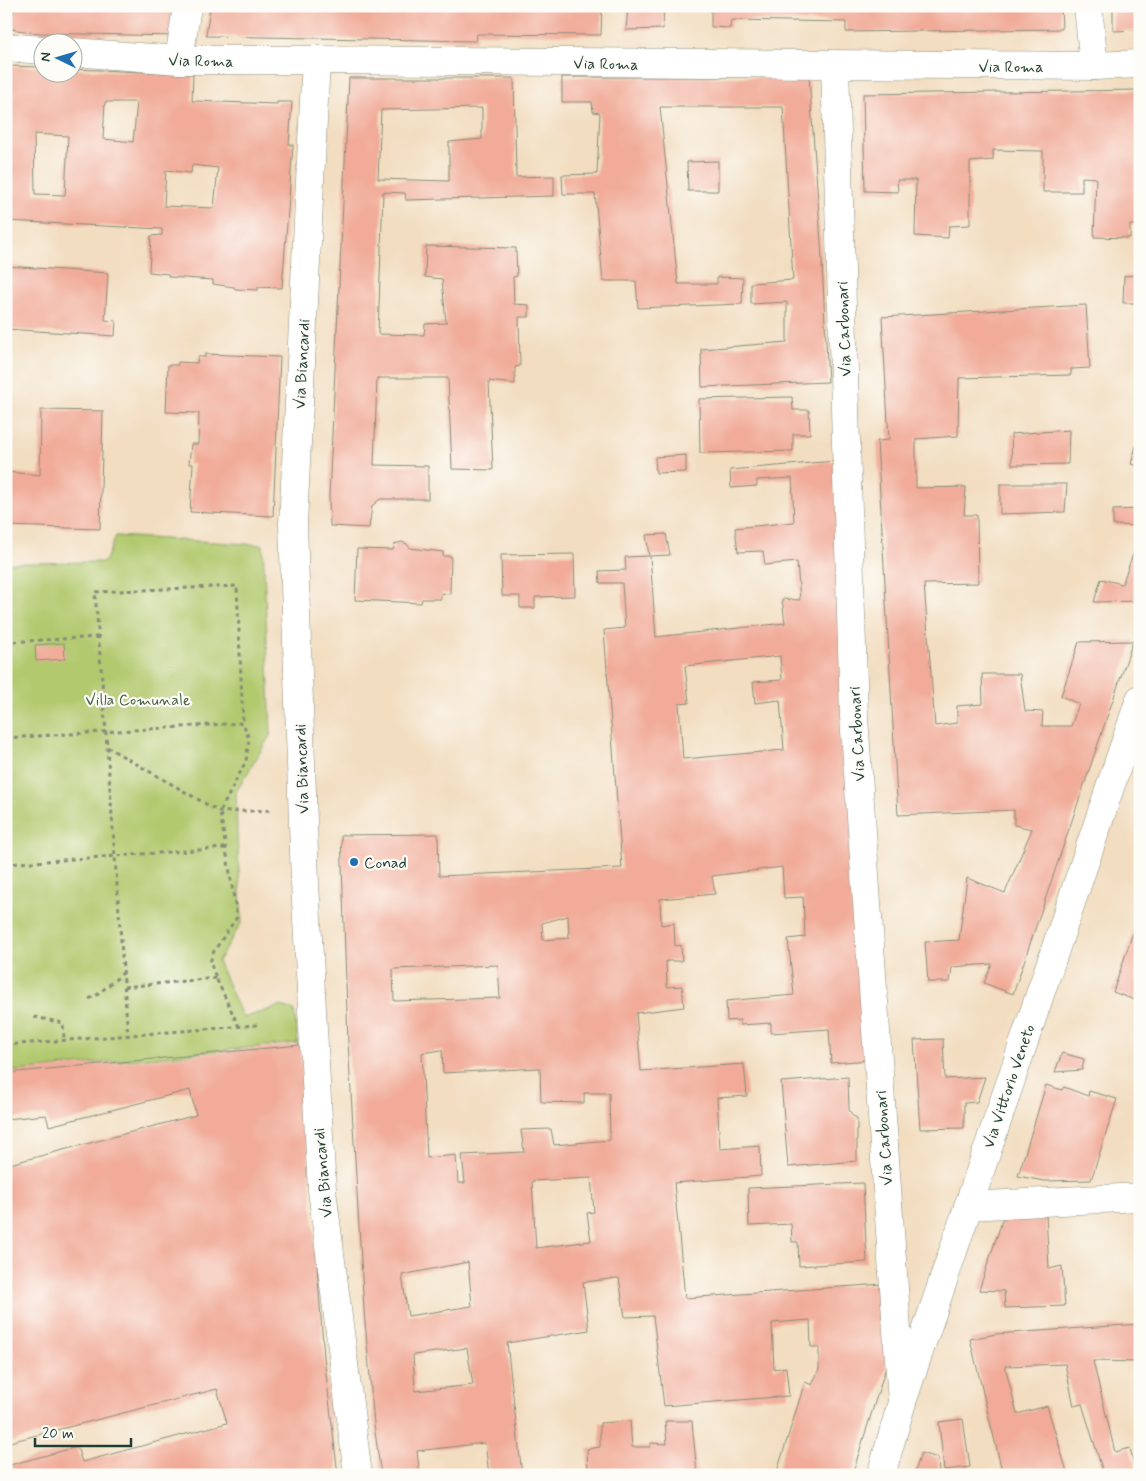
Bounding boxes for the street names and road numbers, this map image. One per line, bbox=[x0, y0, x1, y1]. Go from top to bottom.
street label: Via Roma bbox=[168, 50, 234, 73]
street label: Via Roma bbox=[573, 53, 639, 76]
street label: Via Roma bbox=[978, 57, 1044, 78]
street label: Via Carbonari bbox=[832, 281, 857, 377]
street label: Via Biancardi bbox=[290, 318, 315, 410]
street label: Via Carbonari bbox=[845, 685, 870, 782]
street label: Via Biancardi bbox=[290, 723, 315, 814]
street label: Via Vittorio Veneto bbox=[978, 1022, 1040, 1151]
street label: Via Carbonari bbox=[871, 1089, 898, 1186]
street label: Via Biancardi bbox=[309, 1127, 338, 1219]

